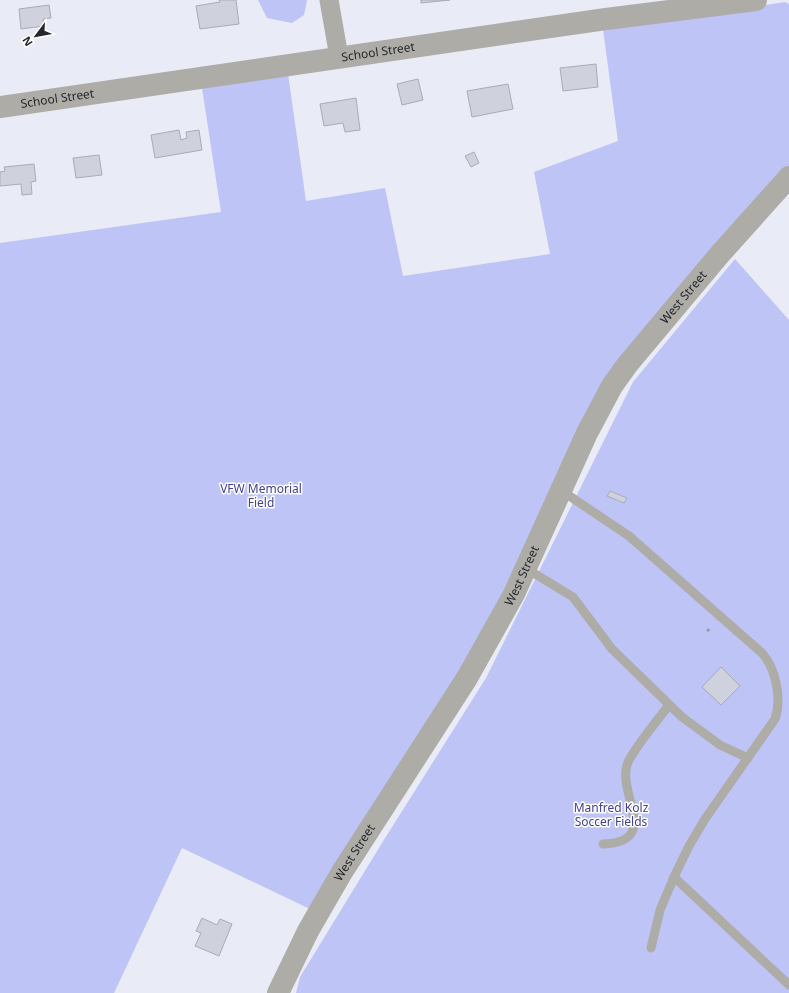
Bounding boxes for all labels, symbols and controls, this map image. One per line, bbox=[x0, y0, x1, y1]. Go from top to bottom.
north arrow bbox=[16, 16, 56, 56]
text: N bbox=[18, 34, 36, 49]
street label: School Street bbox=[340, 38, 417, 65]
street label: School Street bbox=[19, 84, 96, 112]
street label: West Street bbox=[656, 266, 711, 327]
park label: VFW Memorial Field bbox=[220, 480, 302, 511]
street label: West Street bbox=[500, 542, 543, 609]
park label: Manfred Kolz Soccer Fields bbox=[574, 799, 649, 830]
street label: West Street bbox=[330, 820, 379, 884]

